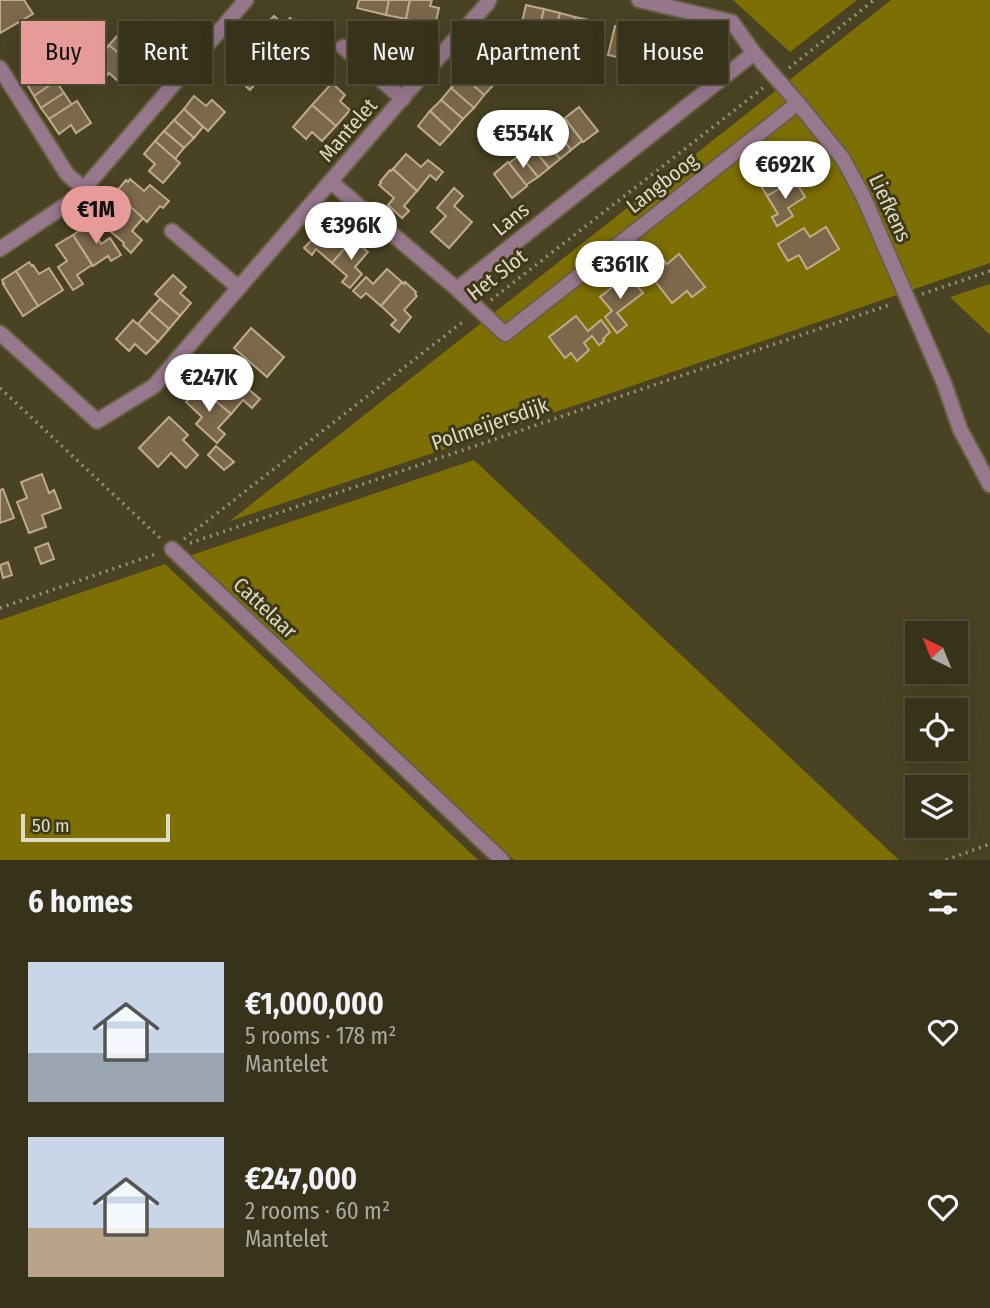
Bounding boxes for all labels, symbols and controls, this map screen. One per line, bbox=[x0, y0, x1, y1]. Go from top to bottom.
chip: Buy bbox=[21, 21, 105, 84]
chip: Rent bbox=[119, 21, 212, 84]
chip: Filters bbox=[226, 21, 334, 84]
chip: New bbox=[348, 21, 438, 84]
chip: Apartment bbox=[452, 21, 604, 84]
chip: House bbox=[618, 21, 728, 84]
street label: Mantelet bbox=[313, 93, 383, 167]
pin: €554K bbox=[474, 110, 572, 170]
text: €554K bbox=[493, 119, 553, 147]
pin: €692K bbox=[736, 142, 834, 201]
street label: Langboog bbox=[621, 147, 703, 219]
text: €692K bbox=[755, 150, 815, 178]
street label: Liefkens bbox=[863, 170, 917, 246]
pin: €1M bbox=[62, 187, 130, 246]
text: €1M bbox=[77, 195, 115, 223]
street label: Lans bbox=[487, 196, 535, 242]
pin: €396K bbox=[302, 202, 400, 262]
text: €396K bbox=[321, 211, 381, 239]
pin: €361K bbox=[571, 242, 669, 301]
street label: Het Slot bbox=[462, 244, 532, 306]
text: €361K bbox=[591, 250, 649, 278]
pin: €247K bbox=[160, 354, 258, 414]
text: €247K bbox=[181, 363, 237, 391]
street label: Polmeijersdijk bbox=[428, 392, 552, 456]
street label: Cattelaar bbox=[228, 572, 303, 644]
north arrow bbox=[905, 621, 968, 684]
map controls bbox=[905, 621, 968, 838]
button: locate bbox=[905, 698, 968, 761]
button: layers bbox=[905, 775, 968, 838]
scale bar bbox=[21, 811, 170, 843]
text: 50 m bbox=[32, 814, 70, 837]
icon: filters bbox=[924, 883, 962, 921]
text: 6 homes bbox=[28, 884, 133, 920]
text: €1,000,000 bbox=[245, 986, 384, 1022]
icon: home bbox=[84, 990, 168, 1074]
icon: heart bbox=[924, 1013, 962, 1051]
text: 5 rooms · 178 m² bbox=[245, 1022, 396, 1050]
text: Mantelet bbox=[245, 1050, 328, 1078]
text: €247,000 bbox=[245, 1161, 357, 1197]
icon: home bbox=[84, 1165, 168, 1249]
icon: heart bbox=[924, 1188, 962, 1226]
text: 2 rooms · 60 m² bbox=[245, 1197, 390, 1225]
text: Mantelet bbox=[245, 1225, 328, 1253]

